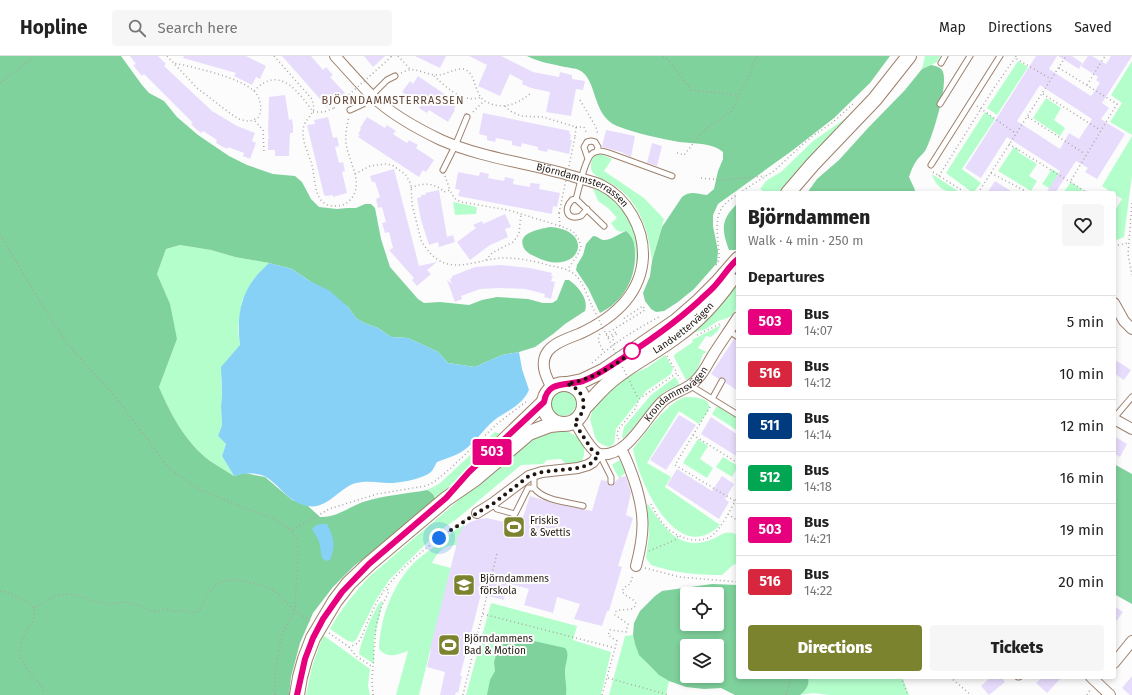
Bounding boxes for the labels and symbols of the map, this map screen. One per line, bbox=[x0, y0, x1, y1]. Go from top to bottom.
district label: BJÖRNDAMMSTERRASSEN bbox=[321, 93, 465, 107]
street label: Björndammsterrassen bbox=[535, 161, 631, 210]
street label: Landvettervägen bbox=[651, 300, 716, 357]
unlabelled marker bbox=[623, 342, 641, 360]
street label: Krondammsvägen bbox=[642, 365, 711, 424]
line badge: 503 bbox=[469, 439, 515, 465]
sports icon: Friskis & Svettis bbox=[501, 514, 527, 540]
place label: Friskis & Svettis bbox=[530, 515, 571, 539]
your location bbox=[429, 528, 449, 548]
school or university icon: Björndammens förskola bbox=[451, 572, 477, 598]
place label: Björndammens förskola bbox=[480, 573, 549, 597]
sports icon: Björndammens Bad & Motion bbox=[436, 632, 462, 658]
place label: Björndammens Bad & Motion bbox=[464, 633, 533, 657]

